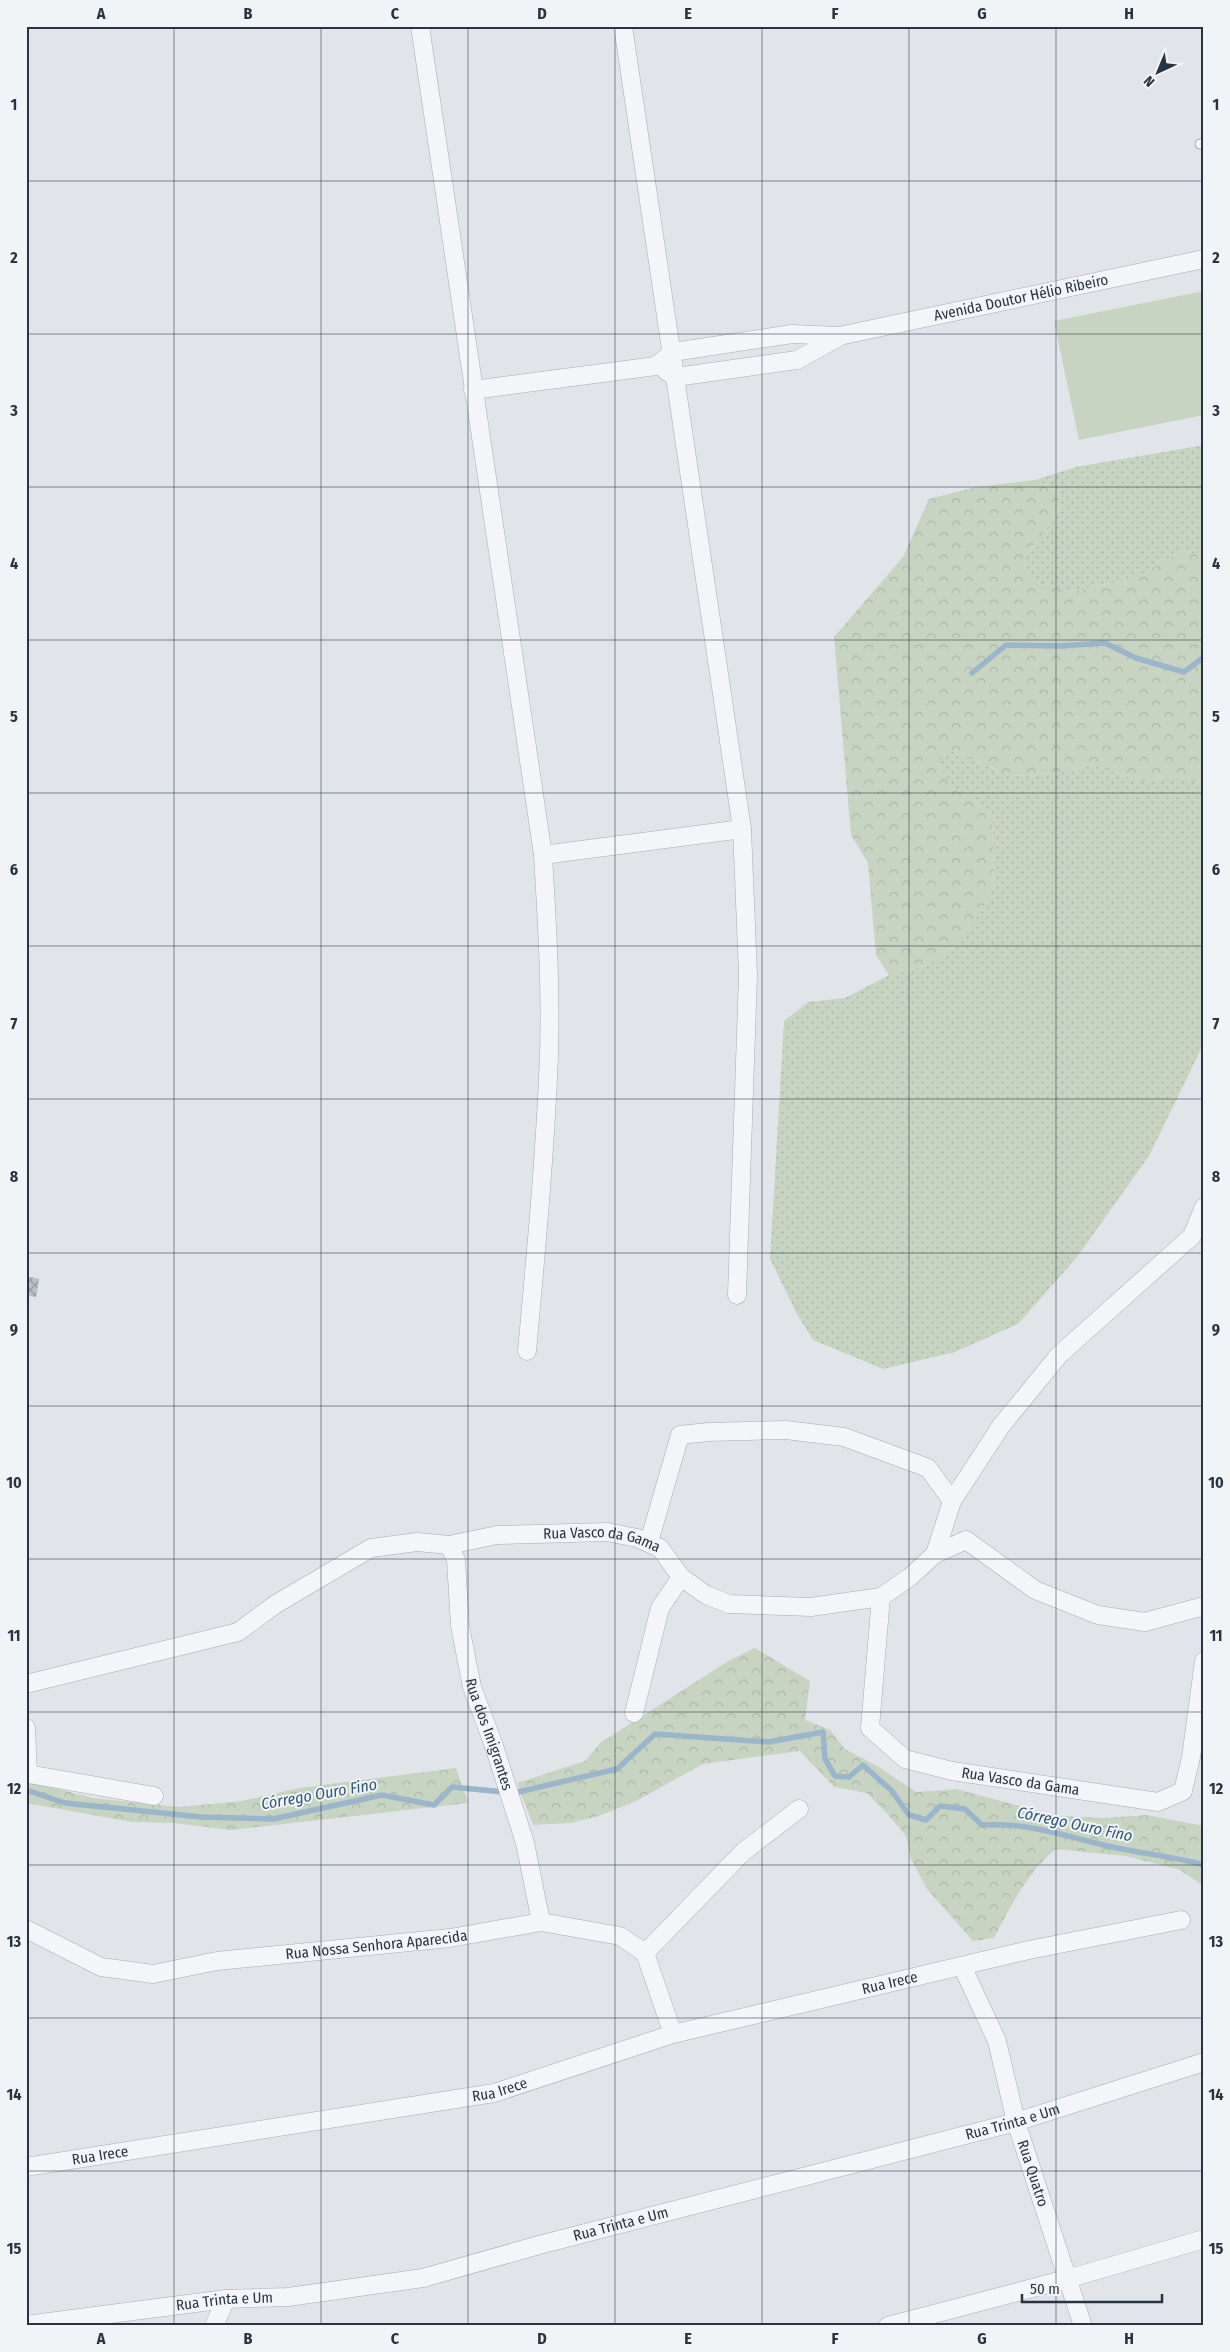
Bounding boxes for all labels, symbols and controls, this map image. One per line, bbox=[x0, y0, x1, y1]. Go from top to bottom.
text: A bbox=[96, 4, 106, 23]
text: B bbox=[244, 4, 253, 23]
text: C bbox=[391, 4, 400, 23]
text: D bbox=[537, 4, 547, 23]
text: E bbox=[684, 4, 692, 23]
text: F bbox=[831, 4, 839, 23]
text: G bbox=[977, 4, 987, 23]
text: H bbox=[1124, 4, 1134, 23]
north arrow bbox=[1132, 48, 1182, 98]
text: N bbox=[1140, 72, 1158, 90]
text: 1 bbox=[11, 95, 17, 114]
text: 1 bbox=[1213, 95, 1219, 114]
text: 2 bbox=[9, 248, 18, 267]
text: 2 bbox=[1211, 248, 1220, 267]
street label: Avenida Doutor Hélio Ribeiro bbox=[932, 270, 1110, 325]
text: 3 bbox=[9, 401, 18, 420]
text: 3 bbox=[1211, 401, 1220, 420]
text: 4 bbox=[10, 554, 18, 573]
text: 4 bbox=[1212, 554, 1220, 573]
text: 5 bbox=[10, 707, 18, 726]
text: 5 bbox=[1212, 707, 1220, 726]
text: 6 bbox=[10, 860, 18, 879]
text: 6 bbox=[1212, 860, 1220, 879]
text: 7 bbox=[11, 1014, 18, 1033]
text: 7 bbox=[1213, 1014, 1220, 1033]
text: 8 bbox=[10, 1167, 19, 1186]
text: 8 bbox=[1212, 1167, 1221, 1186]
text: 9 bbox=[10, 1320, 18, 1339]
text: 9 bbox=[1212, 1320, 1220, 1339]
text: 10 bbox=[6, 1473, 22, 1492]
text: 10 bbox=[1208, 1473, 1224, 1492]
street label: Rua Vasco da Gama bbox=[543, 1523, 663, 1556]
text: 11 bbox=[7, 1626, 21, 1645]
text: 11 bbox=[1209, 1626, 1223, 1645]
street label: Rua dos Imigrantes bbox=[461, 1677, 517, 1793]
street label: Rua Vasco da Gama bbox=[960, 1764, 1081, 1799]
water label: Córrego Ouro Fino bbox=[260, 1774, 378, 1814]
text: 12 bbox=[7, 1779, 22, 1798]
text: 12 bbox=[1209, 1779, 1224, 1798]
water label: Córrego Ouro Fino bbox=[1016, 1803, 1134, 1845]
street label: Rua Nossa Senhora Aparecida bbox=[285, 1926, 469, 1963]
text: 13 bbox=[7, 1932, 22, 1951]
text: 13 bbox=[1209, 1932, 1224, 1951]
street label: Rua Irece bbox=[860, 1968, 919, 1998]
street label: Rua Irece bbox=[471, 2074, 530, 2105]
text: 14 bbox=[7, 2085, 22, 2104]
text: 14 bbox=[1209, 2085, 1224, 2104]
street label: Rua Trinta e Um bbox=[963, 2100, 1062, 2144]
street label: Rua Quatro bbox=[1014, 2138, 1052, 2209]
street label: Rua Irece bbox=[71, 2142, 129, 2169]
street label: Rua Trinta e Um bbox=[571, 2203, 670, 2245]
text: 15 bbox=[7, 2239, 21, 2258]
text: 15 bbox=[1209, 2239, 1223, 2258]
scale bar bbox=[1022, 2272, 1162, 2304]
text: 50 m bbox=[1030, 2280, 1060, 2298]
street label: Rua Trinta e Um bbox=[175, 2288, 273, 2314]
text: A bbox=[96, 2329, 106, 2348]
text: B bbox=[244, 2329, 253, 2348]
text: C bbox=[391, 2329, 400, 2348]
text: D bbox=[537, 2329, 547, 2348]
text: E bbox=[684, 2329, 692, 2348]
text: F bbox=[831, 2329, 839, 2348]
text: G bbox=[977, 2329, 987, 2348]
text: H bbox=[1124, 2329, 1134, 2348]

